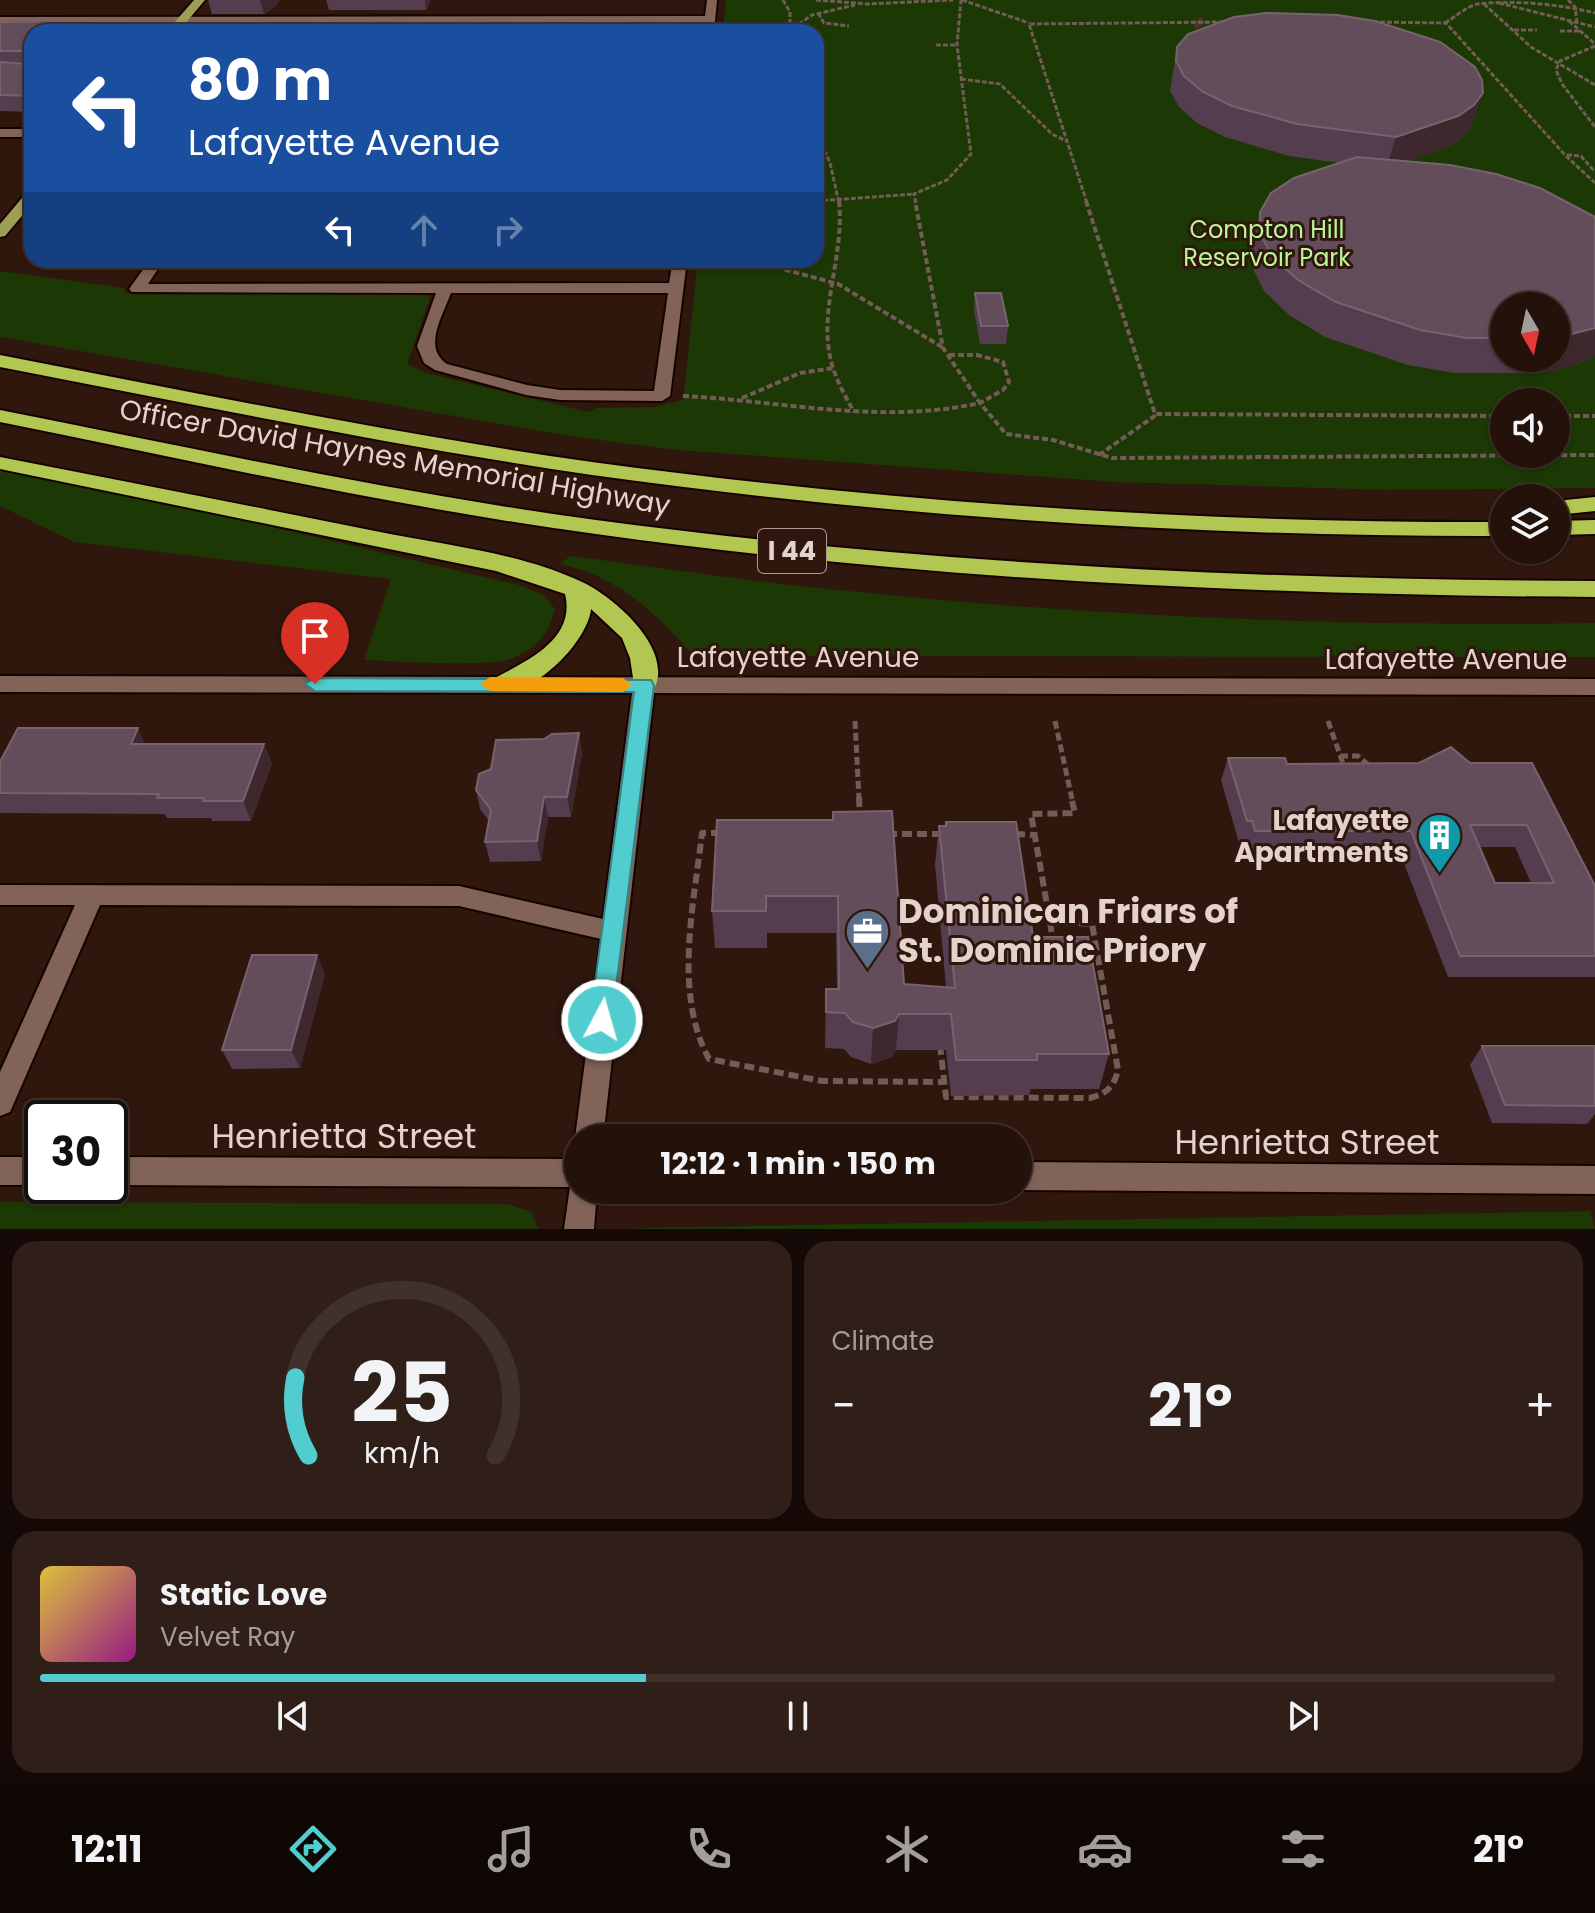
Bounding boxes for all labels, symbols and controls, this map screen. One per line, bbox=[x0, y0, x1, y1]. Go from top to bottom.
text: 80 m bbox=[188, 41, 332, 120]
icon: left bbox=[56, 56, 160, 160]
text: Lafayette Avenue bbox=[188, 117, 500, 168]
icon: left bbox=[318, 208, 362, 252]
icon: ahead bbox=[402, 208, 446, 252]
icon: right bbox=[486, 208, 530, 252]
park label: Compton Hill Reservoir Park bbox=[1183, 213, 1351, 274]
north arrow bbox=[1490, 292, 1570, 372]
map controls bbox=[1490, 292, 1570, 564]
button: sound bbox=[1490, 388, 1570, 468]
street label: Officer David Haynes Memorial Highway bbox=[117, 390, 673, 525]
button: layers bbox=[1490, 484, 1570, 564]
road number: I 44 bbox=[758, 529, 826, 573]
pin bbox=[281, 602, 349, 684]
icon: arrive bbox=[293, 614, 337, 658]
street label: Lafayette Avenue bbox=[677, 638, 919, 677]
street label: Lafayette Avenue bbox=[1325, 640, 1567, 679]
place label: Lafayette Apartments bbox=[1234, 801, 1409, 872]
building icon: Lafayette Apartments bbox=[1416, 812, 1464, 875]
place label: Dominican Friars of St. Dominic Priory bbox=[898, 887, 1238, 974]
office icon: Dominican Friars of St. Dominic Priory bbox=[843, 907, 891, 970]
position arrow bbox=[560, 978, 644, 1062]
speed limit sign: 30 bbox=[24, 1100, 128, 1204]
street label: Henrietta Street bbox=[212, 1112, 476, 1160]
street label: Henrietta Street bbox=[1175, 1118, 1439, 1166]
text: 12:12 · 1 min · 150 m bbox=[660, 1142, 936, 1185]
text: Climate bbox=[832, 1323, 934, 1359]
text: 25 bbox=[351, 1335, 453, 1451]
text: 21° bbox=[1148, 1364, 1233, 1448]
text: − bbox=[832, 1375, 856, 1436]
text: + bbox=[1525, 1375, 1555, 1436]
text: km/h bbox=[364, 1433, 440, 1473]
text: Static Love bbox=[160, 1573, 327, 1616]
text: Velvet Ray bbox=[160, 1619, 295, 1655]
icon: previous bbox=[271, 1694, 315, 1738]
icon: pause bbox=[776, 1694, 820, 1738]
icon: next bbox=[1281, 1694, 1325, 1738]
icon: directions bbox=[285, 1821, 341, 1877]
icon: music bbox=[483, 1821, 539, 1877]
icon: phone bbox=[681, 1821, 737, 1877]
icon: climate bbox=[879, 1821, 935, 1877]
icon: car bbox=[1077, 1821, 1133, 1877]
icon: filters bbox=[1275, 1821, 1331, 1877]
text: 12:11 bbox=[71, 1824, 142, 1875]
text: 21° bbox=[1473, 1824, 1524, 1875]

